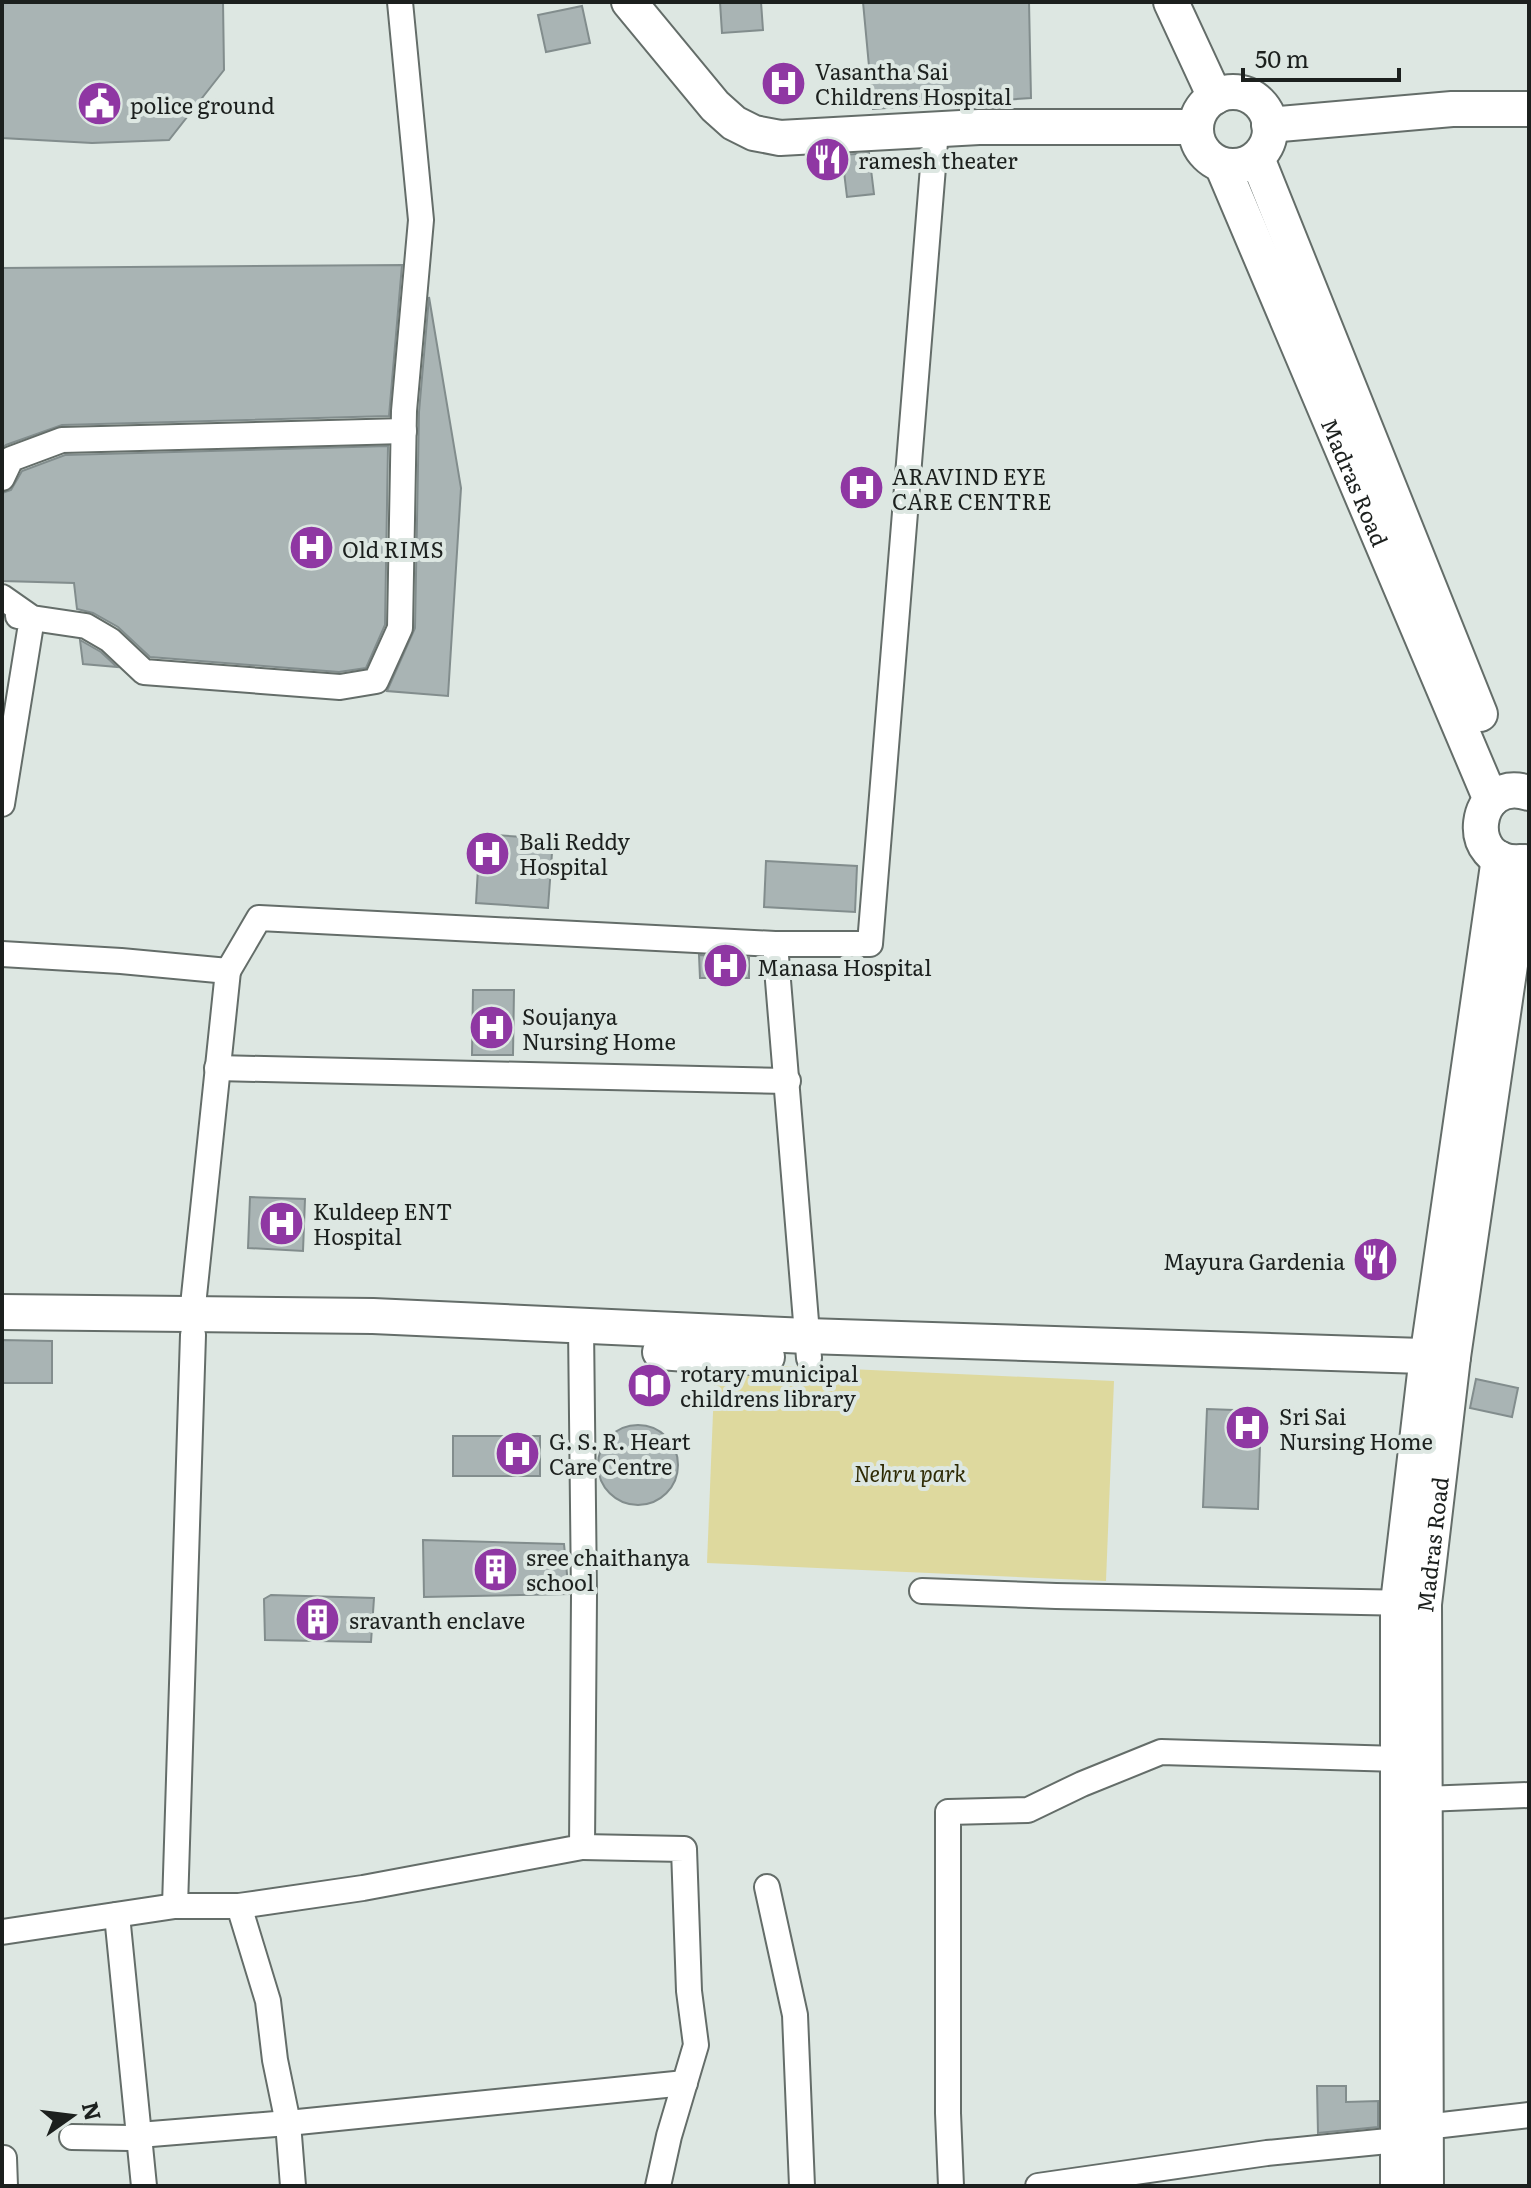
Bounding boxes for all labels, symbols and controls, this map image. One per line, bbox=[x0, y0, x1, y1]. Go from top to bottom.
scale bar bbox=[1243, 32, 1399, 82]
text: 50 m bbox=[1255, 40, 1309, 75]
place label: Vasantha Sai Childrens Hospital bbox=[815, 54, 1012, 112]
hospital icon: Vasantha Sai Childrens Hospital bbox=[760, 59, 808, 107]
public building icon: police ground bbox=[75, 80, 123, 128]
place label: police ground bbox=[130, 88, 275, 121]
restaurant icon: ramesh theater bbox=[803, 135, 851, 183]
place label: ramesh theater bbox=[858, 143, 1018, 176]
street label: Madras Road bbox=[1314, 412, 1398, 551]
place label: ARAVIND EYE CARE CENTRE bbox=[892, 459, 1051, 517]
hospital icon: ARAVIND EYE CARE CENTRE bbox=[837, 464, 885, 512]
hospital icon: Old RIMS bbox=[287, 524, 335, 572]
place label: Old RIMS bbox=[342, 532, 444, 565]
place label: Bali Reddy Hospital bbox=[519, 824, 630, 882]
hospital icon: Bali Reddy Hospital bbox=[464, 829, 512, 877]
hospital icon: Manasa Hospital bbox=[702, 942, 750, 990]
place label: Manasa Hospital bbox=[757, 950, 932, 983]
place label: Soujanya Nursing Home bbox=[522, 999, 676, 1057]
hospital icon: Soujanya Nursing Home bbox=[467, 1004, 515, 1052]
place label: Kuldeep ENT Hospital bbox=[313, 1194, 452, 1252]
hospital icon: Kuldeep ENT Hospital bbox=[258, 1199, 306, 1247]
restaurant icon: Mayura Gardenia bbox=[1352, 1236, 1400, 1284]
place label: Mayura Gardenia bbox=[1163, 1244, 1345, 1277]
place label: rotary municipal childrens library bbox=[680, 1356, 858, 1414]
library icon: rotary municipal childrens library bbox=[625, 1361, 673, 1409]
place label: Sri Sai Nursing Home bbox=[1279, 1399, 1433, 1457]
hospital icon: Sri Sai Nursing Home bbox=[1224, 1404, 1272, 1452]
place label: G. S. R. Heart Care Centre bbox=[549, 1424, 691, 1482]
hospital icon: G. S. R. Heart Care Centre bbox=[494, 1429, 542, 1477]
park label: Nehru park bbox=[854, 1456, 966, 1489]
street label: Madras Road bbox=[1407, 1475, 1455, 1614]
place label: sree chaithanya school bbox=[526, 1540, 690, 1598]
building icon: sree chaithanya school bbox=[471, 1545, 519, 1593]
building icon: sravanth enclave bbox=[294, 1595, 342, 1643]
place label: sravanth enclave bbox=[349, 1603, 525, 1636]
north arrow bbox=[32, 2076, 112, 2156]
text: N bbox=[75, 2098, 111, 2124]

